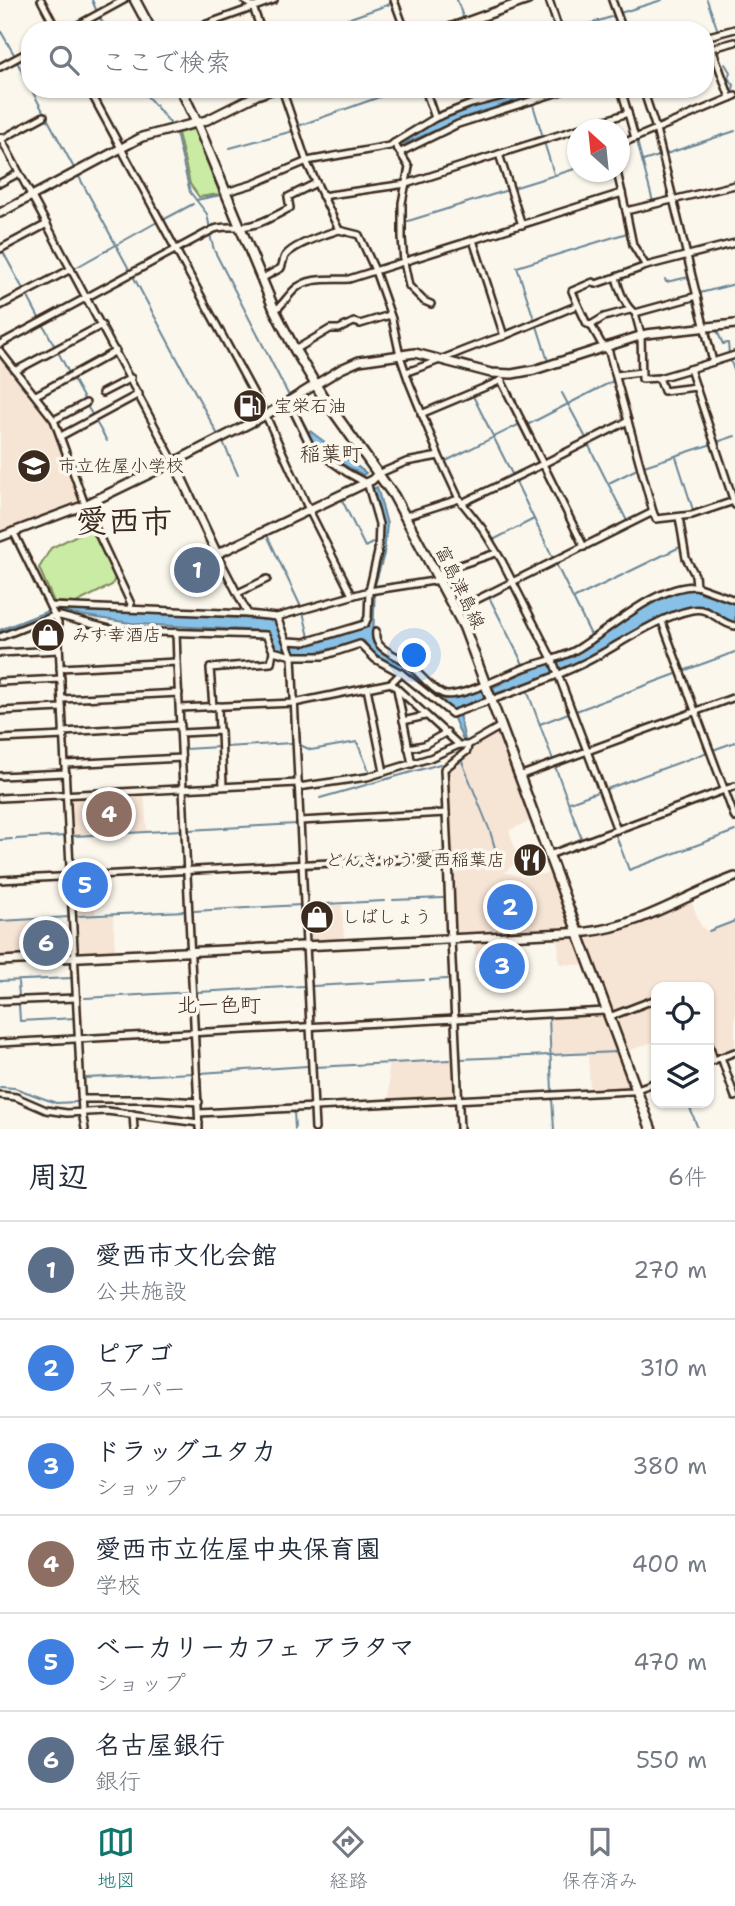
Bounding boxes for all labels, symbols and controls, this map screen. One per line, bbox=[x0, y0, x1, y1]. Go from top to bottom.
search box bbox=[21, 21, 714, 98]
icon: search bbox=[45, 41, 83, 79]
text: ここで検索 bbox=[101, 44, 231, 79]
north arrow bbox=[567, 119, 630, 182]
fuel station icon: 宝栄石油 bbox=[231, 387, 269, 425]
place label: 宝栄石油 bbox=[274, 394, 346, 418]
district label: 稲葉町 bbox=[300, 440, 363, 468]
school or university icon: 市立佐屋小学校 bbox=[15, 447, 53, 485]
place label: 市立佐屋小学校 bbox=[58, 454, 184, 478]
district label: 愛西市 bbox=[76, 499, 172, 542]
street label: 富島津島線 bbox=[429, 541, 491, 633]
pin: 1 bbox=[174, 544, 220, 596]
shop icon: みす幸酒店 bbox=[29, 616, 67, 654]
place label: みす幸酒店 bbox=[72, 623, 161, 647]
your location bbox=[397, 638, 431, 672]
pin: 4 bbox=[86, 788, 132, 840]
restaurant icon: どんきゅう愛西稲葉店 bbox=[511, 841, 549, 879]
place label: どんきゅう愛西稲葉店 bbox=[325, 848, 505, 872]
pin: 5 bbox=[62, 859, 108, 911]
pin: 2 bbox=[487, 881, 533, 933]
shop icon: しばしょう bbox=[298, 898, 336, 936]
place label: しばしょう bbox=[342, 905, 432, 929]
pin: 6 bbox=[23, 917, 69, 969]
pin: 3 bbox=[479, 940, 525, 992]
map controls bbox=[651, 982, 714, 1108]
button: locate bbox=[651, 982, 714, 1045]
district label: 北一色町 bbox=[177, 991, 261, 1019]
button: layers bbox=[651, 1045, 714, 1108]
text: 周辺 bbox=[28, 1156, 88, 1197]
text: 6件 bbox=[668, 1162, 707, 1192]
text: 愛西市文化会館 bbox=[95, 1237, 277, 1272]
text: 1 bbox=[46, 1255, 56, 1285]
text: 270 m bbox=[633, 1255, 707, 1285]
text: 公共施設 bbox=[95, 1276, 187, 1306]
text: ピアゴ bbox=[95, 1335, 173, 1370]
text: 2 bbox=[43, 1353, 59, 1383]
text: 310 m bbox=[639, 1353, 707, 1383]
text: スーパー bbox=[95, 1374, 186, 1404]
text: ドラッグユタカ bbox=[95, 1433, 277, 1468]
text: 3 bbox=[43, 1451, 59, 1481]
text: 380 m bbox=[632, 1451, 707, 1481]
text: ショップ bbox=[95, 1472, 186, 1502]
text: 愛西市立佐屋中央保育園 bbox=[95, 1531, 381, 1566]
text: 4 bbox=[43, 1549, 59, 1579]
text: 400 m bbox=[631, 1549, 707, 1579]
text: 学校 bbox=[95, 1570, 141, 1600]
text: ベーカリーカフェ アラタマ bbox=[95, 1629, 415, 1664]
text: 5 bbox=[44, 1647, 58, 1677]
text: 470 m bbox=[633, 1647, 707, 1677]
text: ショップ bbox=[95, 1668, 186, 1698]
text: 名古屋銀行 bbox=[95, 1727, 225, 1762]
text: 6 bbox=[43, 1745, 59, 1775]
text: 550 m bbox=[636, 1745, 707, 1775]
text: 銀行 bbox=[95, 1766, 141, 1796]
tab: 地図 bbox=[97, 1823, 135, 1893]
tab: 経路 bbox=[329, 1823, 368, 1893]
tab: 保存済み bbox=[562, 1823, 638, 1893]

